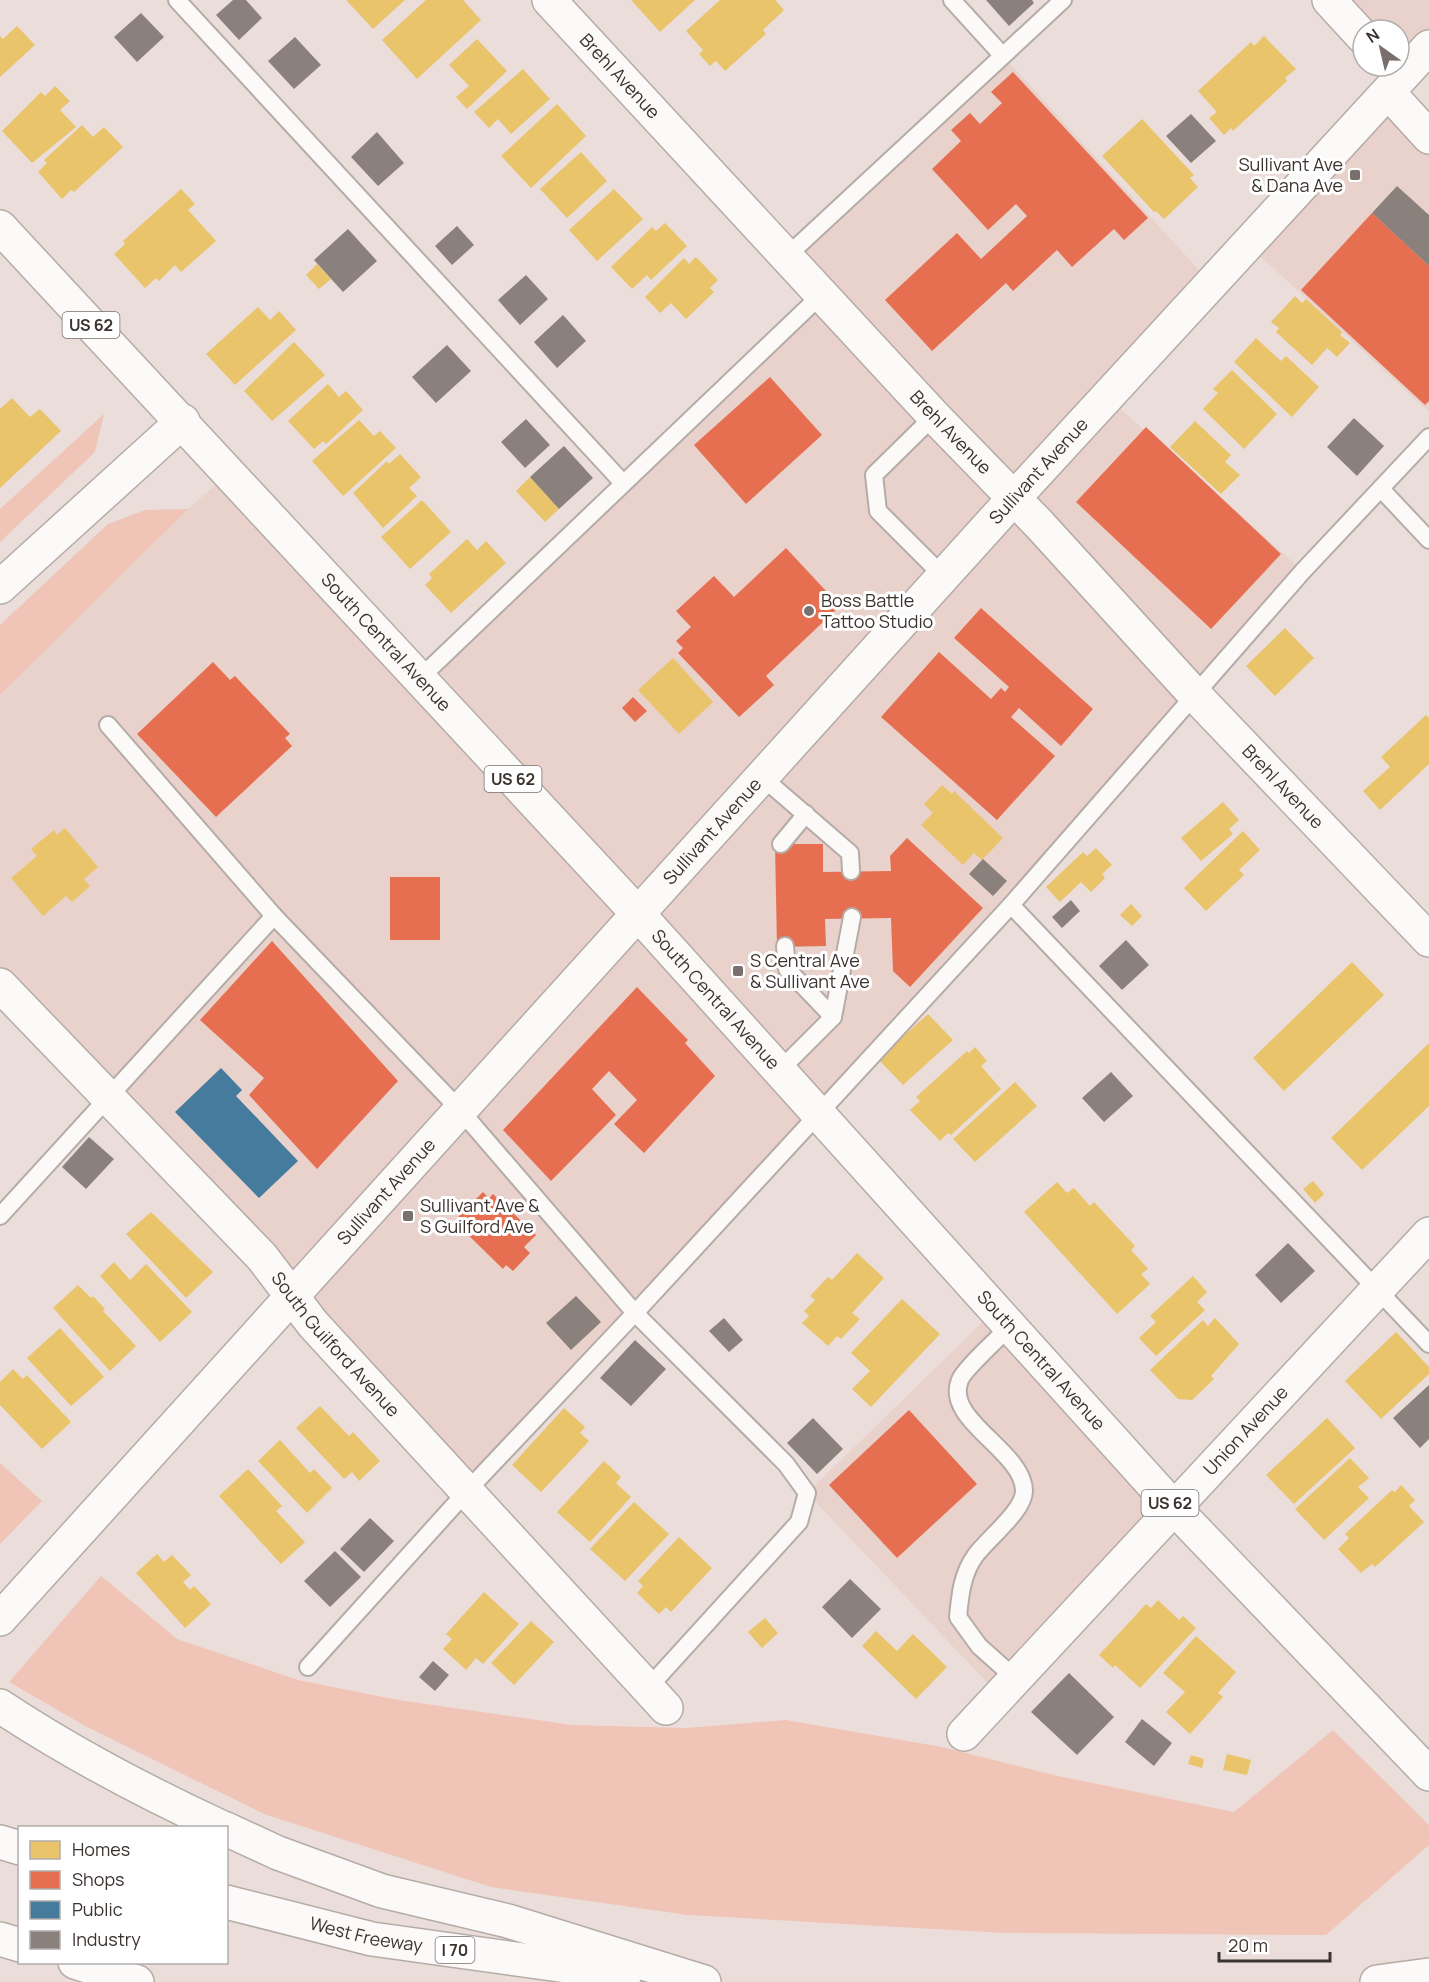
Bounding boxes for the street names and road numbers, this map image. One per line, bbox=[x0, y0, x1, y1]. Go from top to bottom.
street label: Brehl Avenue bbox=[575, 28, 666, 123]
road number: US 62 bbox=[62, 312, 119, 338]
street label: Brehl Avenue bbox=[905, 385, 997, 479]
street label: Sullivant Avenue bbox=[983, 412, 1093, 529]
street label: South Central Avenue bbox=[316, 567, 457, 716]
street label: Brehl Avenue bbox=[1237, 739, 1329, 834]
road number: US 62 bbox=[484, 766, 542, 792]
street label: Sullivant Avenue bbox=[657, 772, 766, 889]
street label: South Central Avenue bbox=[647, 924, 786, 1074]
street label: Sullivant Avenue bbox=[331, 1133, 440, 1250]
street label: South Guilford Avenue bbox=[267, 1267, 405, 1422]
street label: South Central Avenue bbox=[972, 1285, 1111, 1435]
street label: Union Avenue bbox=[1198, 1380, 1293, 1480]
road number: US 62 bbox=[1142, 1490, 1198, 1516]
street label: West Freeway bbox=[307, 1911, 425, 1957]
road number: I 70 bbox=[436, 1937, 474, 1963]

